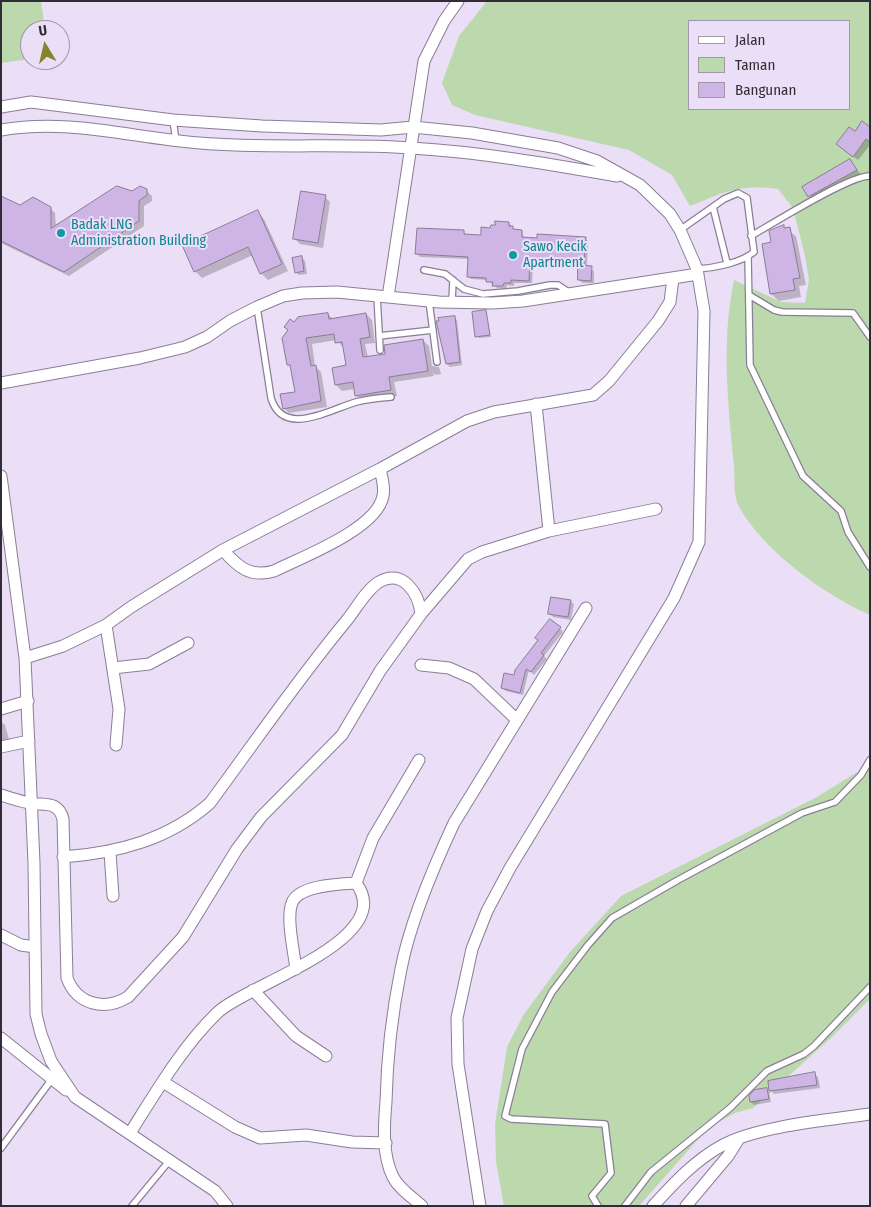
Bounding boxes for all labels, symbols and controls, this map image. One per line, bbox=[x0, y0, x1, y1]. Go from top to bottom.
north arrow bbox=[20, 20, 70, 70]
legend bbox=[688, 20, 851, 110]
text: U bbox=[37, 22, 48, 40]
text: Jalan bbox=[735, 31, 765, 49]
text: Taman bbox=[735, 56, 775, 74]
text: Bangunan bbox=[735, 81, 796, 99]
place label: Badak LNG Administration Building bbox=[71, 217, 206, 250]
marker: Badak LNG Administration Building bbox=[55, 227, 67, 239]
place label: Sawo Kecik Apartment bbox=[523, 239, 587, 272]
marker: Sawo Kecik Apartment bbox=[507, 249, 519, 261]

